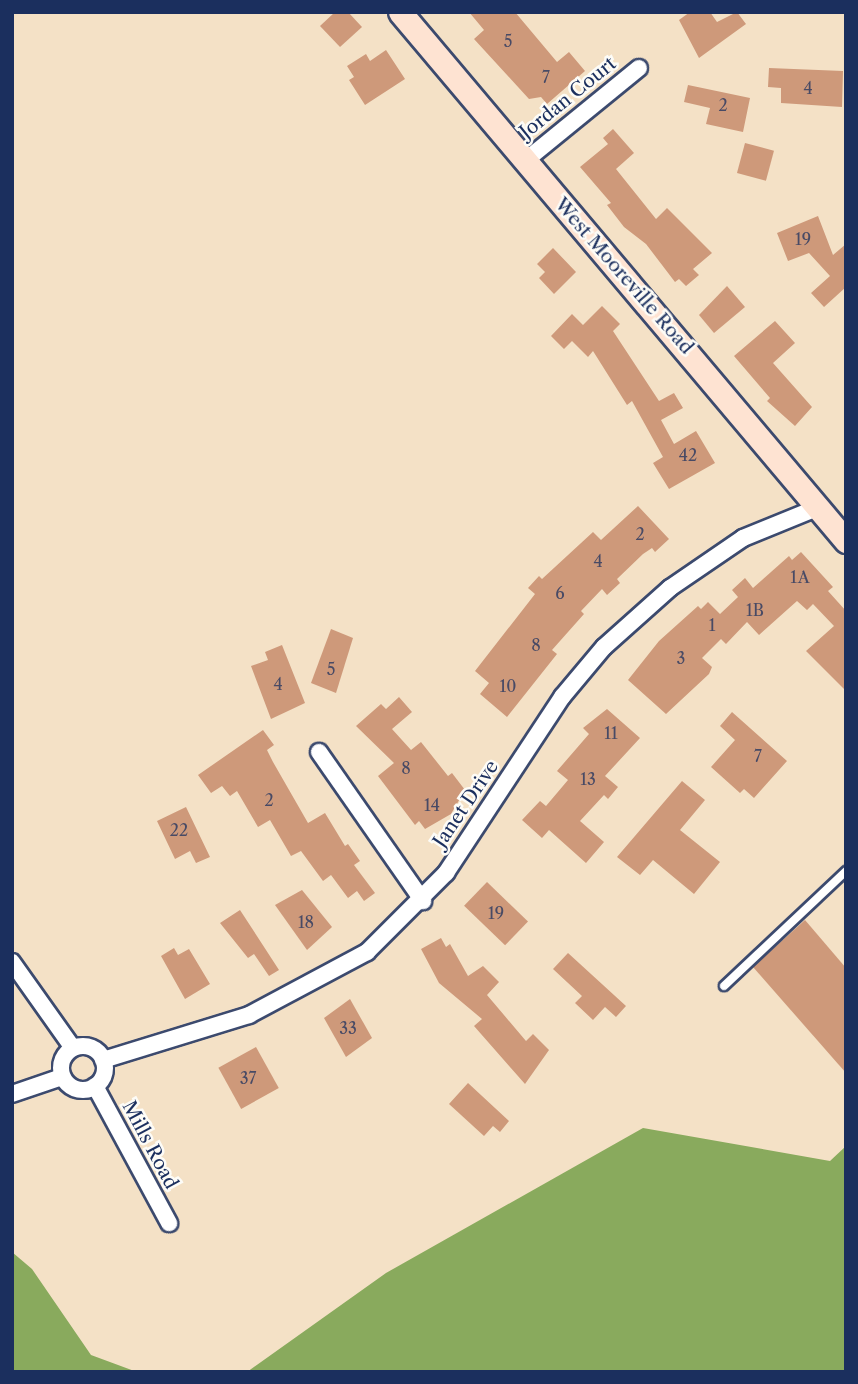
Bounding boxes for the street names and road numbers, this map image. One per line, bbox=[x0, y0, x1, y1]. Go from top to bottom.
street label: Jordan Court bbox=[515, 52, 621, 144]
street label: West Mooreville Road bbox=[550, 193, 698, 359]
street label: Janet Drive bbox=[429, 756, 503, 852]
street label: Mills Road bbox=[117, 1097, 183, 1193]

